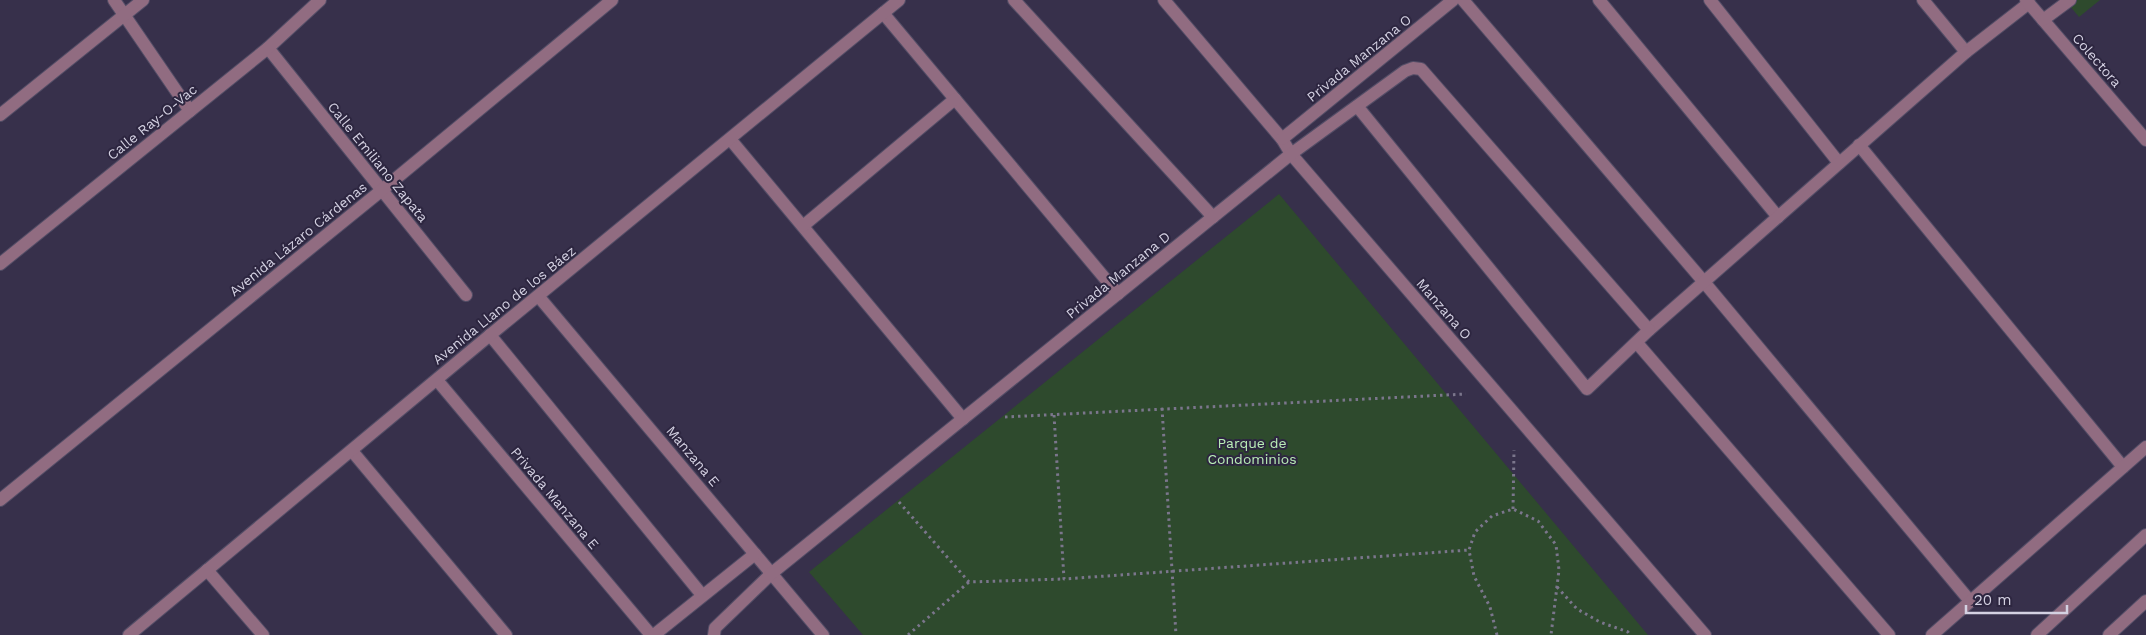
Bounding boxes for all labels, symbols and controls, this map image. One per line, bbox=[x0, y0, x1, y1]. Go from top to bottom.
street label: Privada Manzana O bbox=[1304, 11, 1414, 105]
street label: Colectora bbox=[2069, 30, 2125, 90]
street label: Calle Ray-O-Vac bbox=[104, 81, 200, 163]
street label: Calle Emiliano Zapata bbox=[325, 99, 431, 225]
street label: Avenida Lázaro Cárdenas bbox=[226, 179, 370, 299]
street label: Privada Manzana D bbox=[1063, 228, 1173, 322]
street label: Avenida Llano de los Báez bbox=[429, 242, 579, 368]
street label: Manzana O bbox=[1413, 275, 1475, 343]
street label: Manzana E bbox=[663, 423, 723, 489]
park label: Parque de Condominios bbox=[1207, 435, 1297, 467]
street label: Privada Manzana E bbox=[508, 444, 602, 552]
scale bar bbox=[1966, 582, 2067, 614]
text: 20 m bbox=[1974, 591, 2012, 609]

